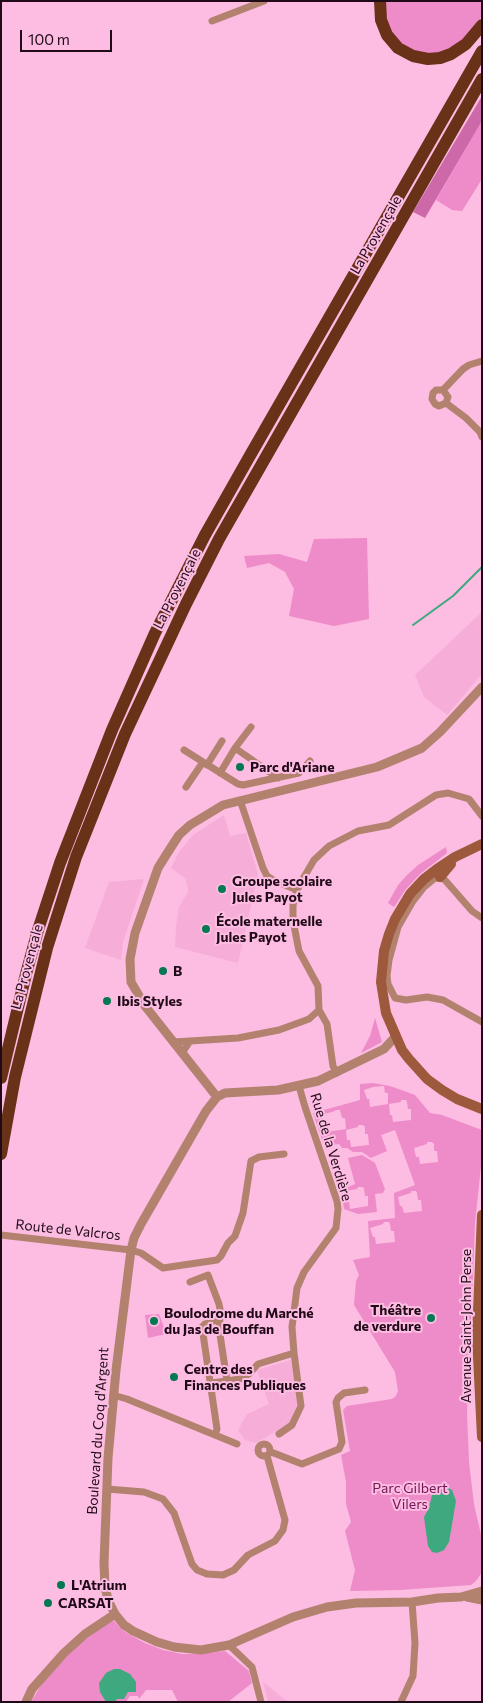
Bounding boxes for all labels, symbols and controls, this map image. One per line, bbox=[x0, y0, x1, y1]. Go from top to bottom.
scale bar bbox=[22, 20, 115, 52]
text: 100 m bbox=[28, 30, 70, 48]
street label: La Provençale bbox=[347, 193, 405, 277]
street label: La Provençale bbox=[150, 546, 204, 632]
place label: Parc d'Ariane bbox=[250, 759, 335, 775]
marker: Parc d'Ariane bbox=[234, 761, 246, 773]
place label: Groupe scolaire Jules Payot bbox=[232, 873, 332, 906]
marker: Groupe scolaire Jules Payot bbox=[216, 883, 228, 895]
place label: École maternelle Jules Payot bbox=[216, 913, 322, 946]
street label: La Provençale bbox=[8, 922, 46, 1012]
marker: École maternelle Jules Payot bbox=[200, 923, 212, 935]
place label: B bbox=[173, 963, 182, 979]
marker: B bbox=[157, 965, 169, 977]
place label: Ibis Styles bbox=[117, 993, 182, 1009]
marker: Ibis Styles bbox=[101, 995, 113, 1007]
street label: Rue de la Verdière bbox=[307, 1091, 355, 1203]
street label: Route de Valcros bbox=[15, 1216, 121, 1244]
street label: Avenue Saint-John Perse bbox=[458, 1249, 474, 1403]
place label: Théâtre de verdure bbox=[353, 1302, 421, 1334]
place label: Boulodrome du Marché du Jas de Bouffan bbox=[164, 1305, 314, 1338]
marker: Théâtre de verdure bbox=[425, 1312, 437, 1324]
marker: Boulodrome du Marché du Jas de Bouffan bbox=[148, 1315, 160, 1327]
street label: Boulevard du Coq d'Argent bbox=[84, 1347, 112, 1515]
place label: Centre des Finances Publiques bbox=[184, 1361, 306, 1394]
marker: Centre des Finances Publiques bbox=[168, 1371, 180, 1383]
park label: Parc Gilbert Vilers bbox=[372, 1480, 448, 1512]
place label: L'Atrium bbox=[71, 1577, 127, 1593]
marker: L'Atrium bbox=[55, 1579, 67, 1591]
place label: CARSAT bbox=[58, 1595, 114, 1611]
marker: CARSAT bbox=[42, 1597, 54, 1609]

